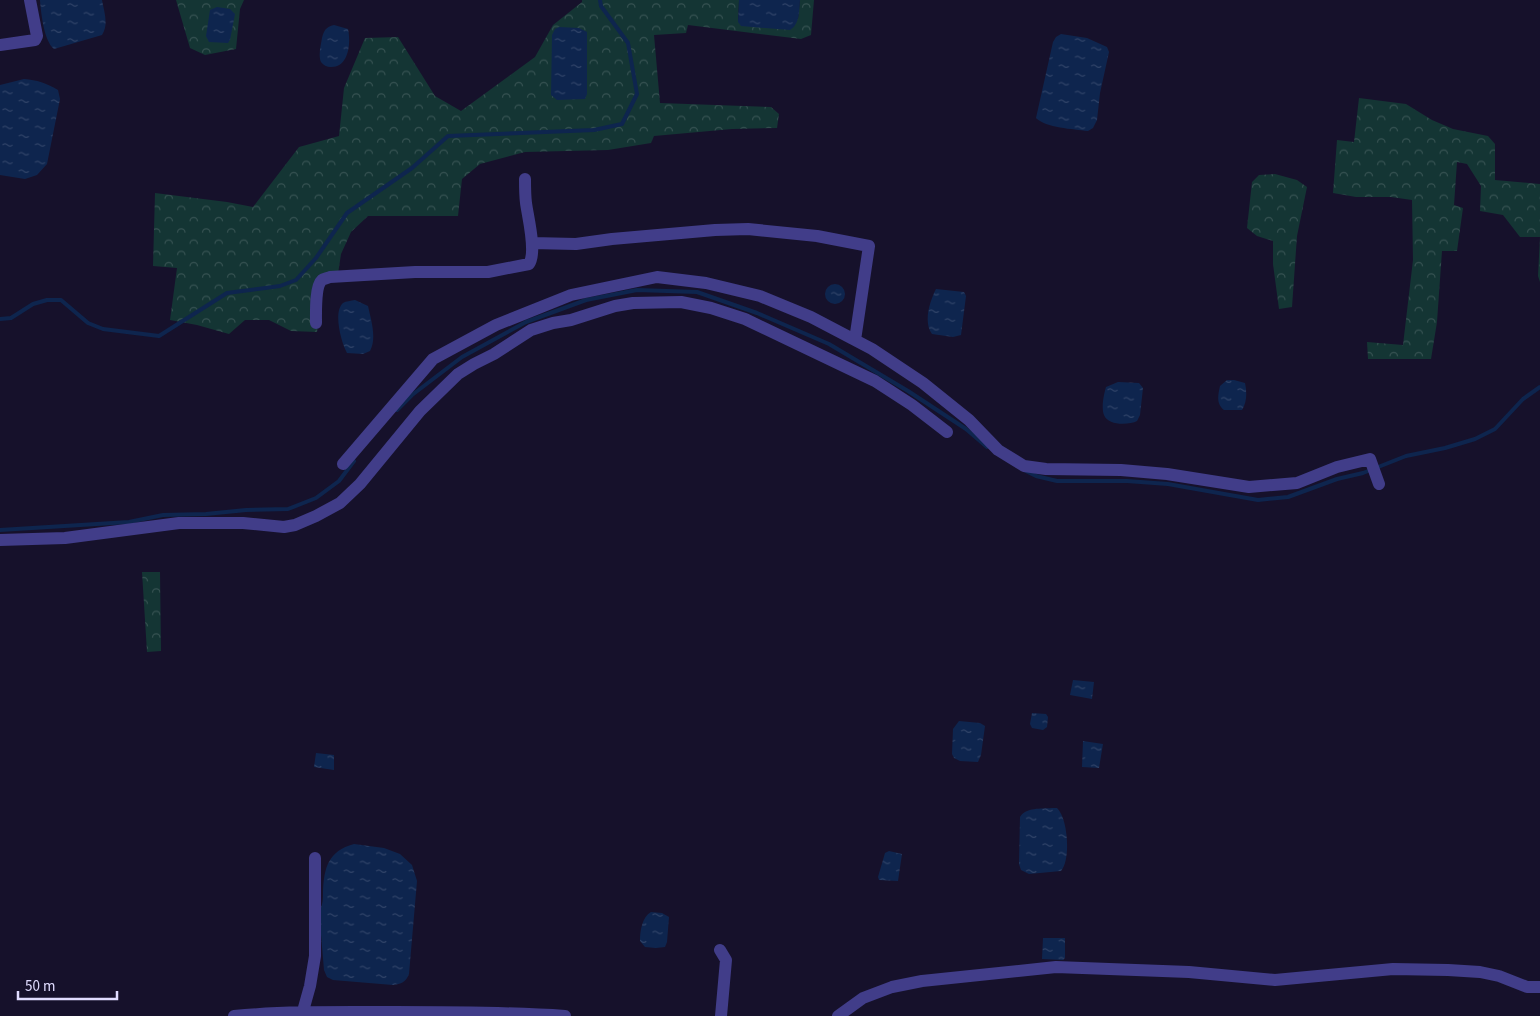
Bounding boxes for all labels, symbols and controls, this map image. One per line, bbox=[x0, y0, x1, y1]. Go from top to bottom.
scale bar bbox=[18, 968, 116, 1000]
text: 50 m bbox=[25, 976, 55, 997]

